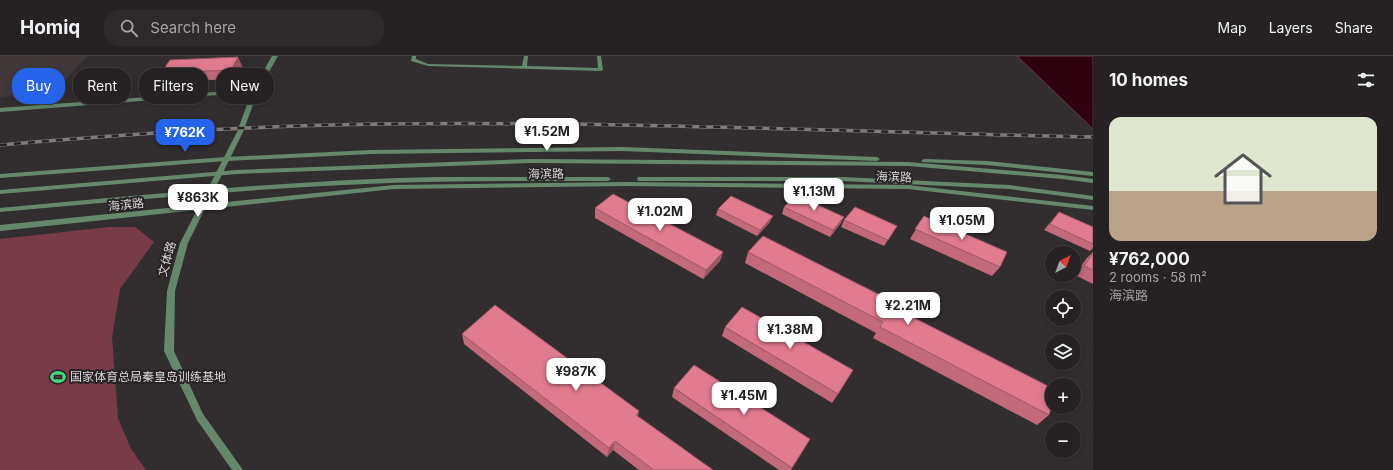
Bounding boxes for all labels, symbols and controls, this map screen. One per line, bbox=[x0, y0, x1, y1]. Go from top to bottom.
search box bbox=[104, 10, 384, 46]
text: Homiq bbox=[20, 16, 80, 39]
icon: search bbox=[118, 17, 140, 39]
text: Search here bbox=[150, 18, 236, 37]
text: Map bbox=[1218, 19, 1247, 36]
text: Layers bbox=[1269, 19, 1313, 36]
text: Share bbox=[1335, 19, 1373, 36]
chip: Buy bbox=[12, 68, 65, 104]
chip: Rent bbox=[73, 68, 131, 104]
chip: Filters bbox=[139, 68, 208, 104]
chip: New bbox=[216, 68, 274, 104]
icon: filters bbox=[1355, 69, 1377, 91]
text: 10 homes bbox=[1109, 70, 1188, 90]
pin: ¥1.52M bbox=[514, 118, 580, 152]
pin: ¥762K bbox=[157, 119, 213, 153]
text: ¥1.52M bbox=[524, 123, 570, 139]
text: ¥762K bbox=[165, 124, 205, 140]
icon: home bbox=[1207, 143, 1279, 215]
street label: 海滨路 bbox=[528, 166, 564, 181]
street label: 海滨路 bbox=[876, 168, 912, 185]
pin: ¥1.13M bbox=[781, 178, 847, 212]
text: ¥1.13M bbox=[793, 183, 835, 199]
pin: ¥863K bbox=[170, 184, 226, 218]
text: ¥863K bbox=[177, 189, 219, 205]
street label: 海滨路 bbox=[107, 195, 145, 214]
pin: ¥1.02M bbox=[627, 198, 693, 232]
text: ¥1.02M bbox=[637, 203, 683, 219]
pin: ¥1.05M bbox=[929, 207, 995, 241]
text: ¥1.05M bbox=[939, 212, 985, 228]
street label: 文体路 bbox=[154, 239, 179, 278]
north arrow bbox=[1045, 246, 1081, 282]
map controls bbox=[1045, 246, 1081, 458]
text: ¥762,000 bbox=[1109, 249, 1190, 269]
text: 2 rooms · 58 m² bbox=[1109, 269, 1207, 285]
text: 海滨路 bbox=[1109, 287, 1148, 303]
button: locate bbox=[1045, 290, 1081, 326]
pin: ¥2.21M bbox=[875, 292, 941, 326]
text: ¥2.21M bbox=[885, 297, 931, 313]
pin: ¥1.38M bbox=[757, 316, 823, 350]
text: ¥1.38M bbox=[767, 321, 813, 337]
button: layers bbox=[1045, 334, 1081, 370]
pin: ¥987K bbox=[548, 358, 604, 392]
text: ¥987K bbox=[555, 363, 597, 379]
sports icon: 国家体育总局秦皇岛训练基地 bbox=[49, 368, 67, 386]
place label: 国家体育总局秦皇岛训练基地 bbox=[70, 369, 226, 384]
button: + bbox=[1045, 378, 1081, 414]
pin: ¥1.45M bbox=[711, 382, 777, 416]
text: ¥1.45M bbox=[721, 387, 767, 403]
button: − bbox=[1045, 422, 1081, 458]

